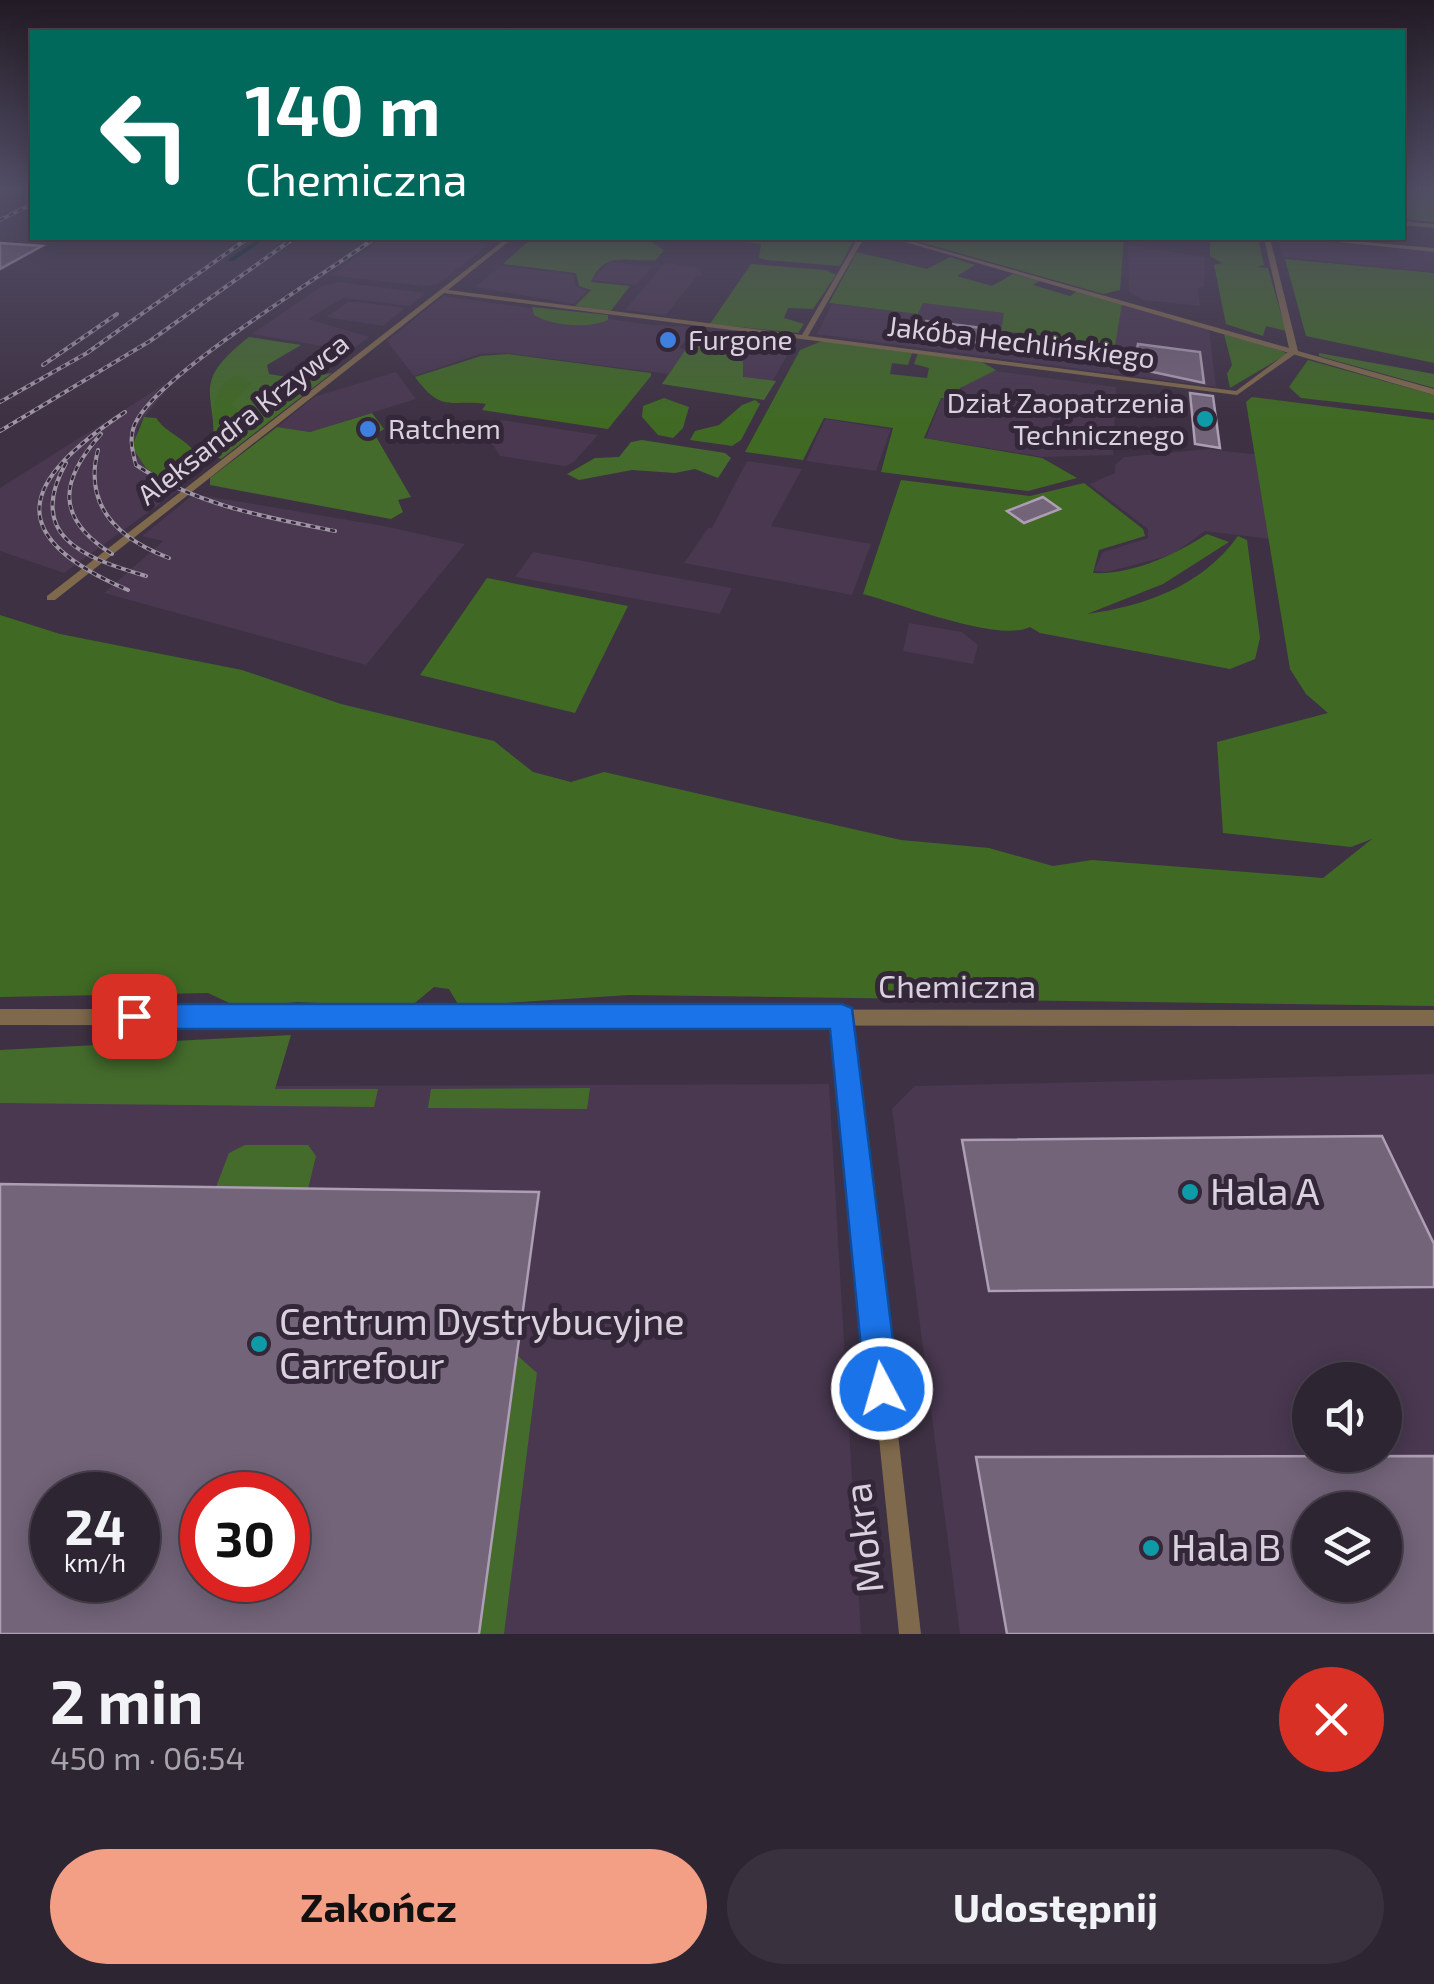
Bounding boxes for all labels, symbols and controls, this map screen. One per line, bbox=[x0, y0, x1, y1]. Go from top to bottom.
text: 140 m bbox=[245, 66, 441, 150]
icon: left bbox=[80, 70, 210, 200]
text: Chemiczna bbox=[245, 151, 467, 205]
street label: Jakóba Hechlińskiego bbox=[885, 308, 1157, 374]
place label: Furgone bbox=[688, 322, 792, 356]
street label: Aleksandra Krzywca bbox=[130, 325, 355, 511]
marker: Furgone bbox=[657, 329, 679, 351]
place label: Dział Zaopatrzenia Technicznego bbox=[947, 385, 1185, 451]
marker: Dział Zaopatrzenia Technicznego bbox=[1194, 408, 1216, 430]
place label: Ratchem bbox=[388, 411, 501, 445]
marker: Ratchem bbox=[357, 418, 379, 440]
street label: Chemiczna bbox=[878, 966, 1036, 1004]
pin bbox=[92, 974, 177, 1059]
icon: arrive bbox=[107, 989, 162, 1044]
place label: Hala A bbox=[1210, 1167, 1320, 1213]
marker: Hala A bbox=[1179, 1181, 1201, 1203]
place label: Centrum Dystrybucyjne Carrefour bbox=[279, 1297, 685, 1387]
marker: Centrum Dystrybucyjne Carrefour bbox=[248, 1333, 270, 1355]
position arrow bbox=[830, 1337, 934, 1441]
map controls bbox=[1292, 1362, 1402, 1602]
button: sound bbox=[1292, 1362, 1402, 1472]
speed limit sign: 30 bbox=[180, 1472, 310, 1602]
street label: Mokra bbox=[832, 1481, 892, 1596]
button: layers bbox=[1292, 1492, 1402, 1602]
text: 24 bbox=[65, 1495, 125, 1555]
place label: Hala B bbox=[1171, 1523, 1281, 1569]
marker: Hala B bbox=[1140, 1537, 1162, 1559]
text: km/h bbox=[64, 1547, 126, 1577]
text: 2 min bbox=[50, 1664, 203, 1736]
button: close bbox=[1279, 1667, 1384, 1772]
text: 450 m · 06:54 bbox=[50, 1738, 245, 1776]
button: Zakończ bbox=[50, 1849, 707, 1964]
button: Udostępnij bbox=[727, 1849, 1384, 1964]

